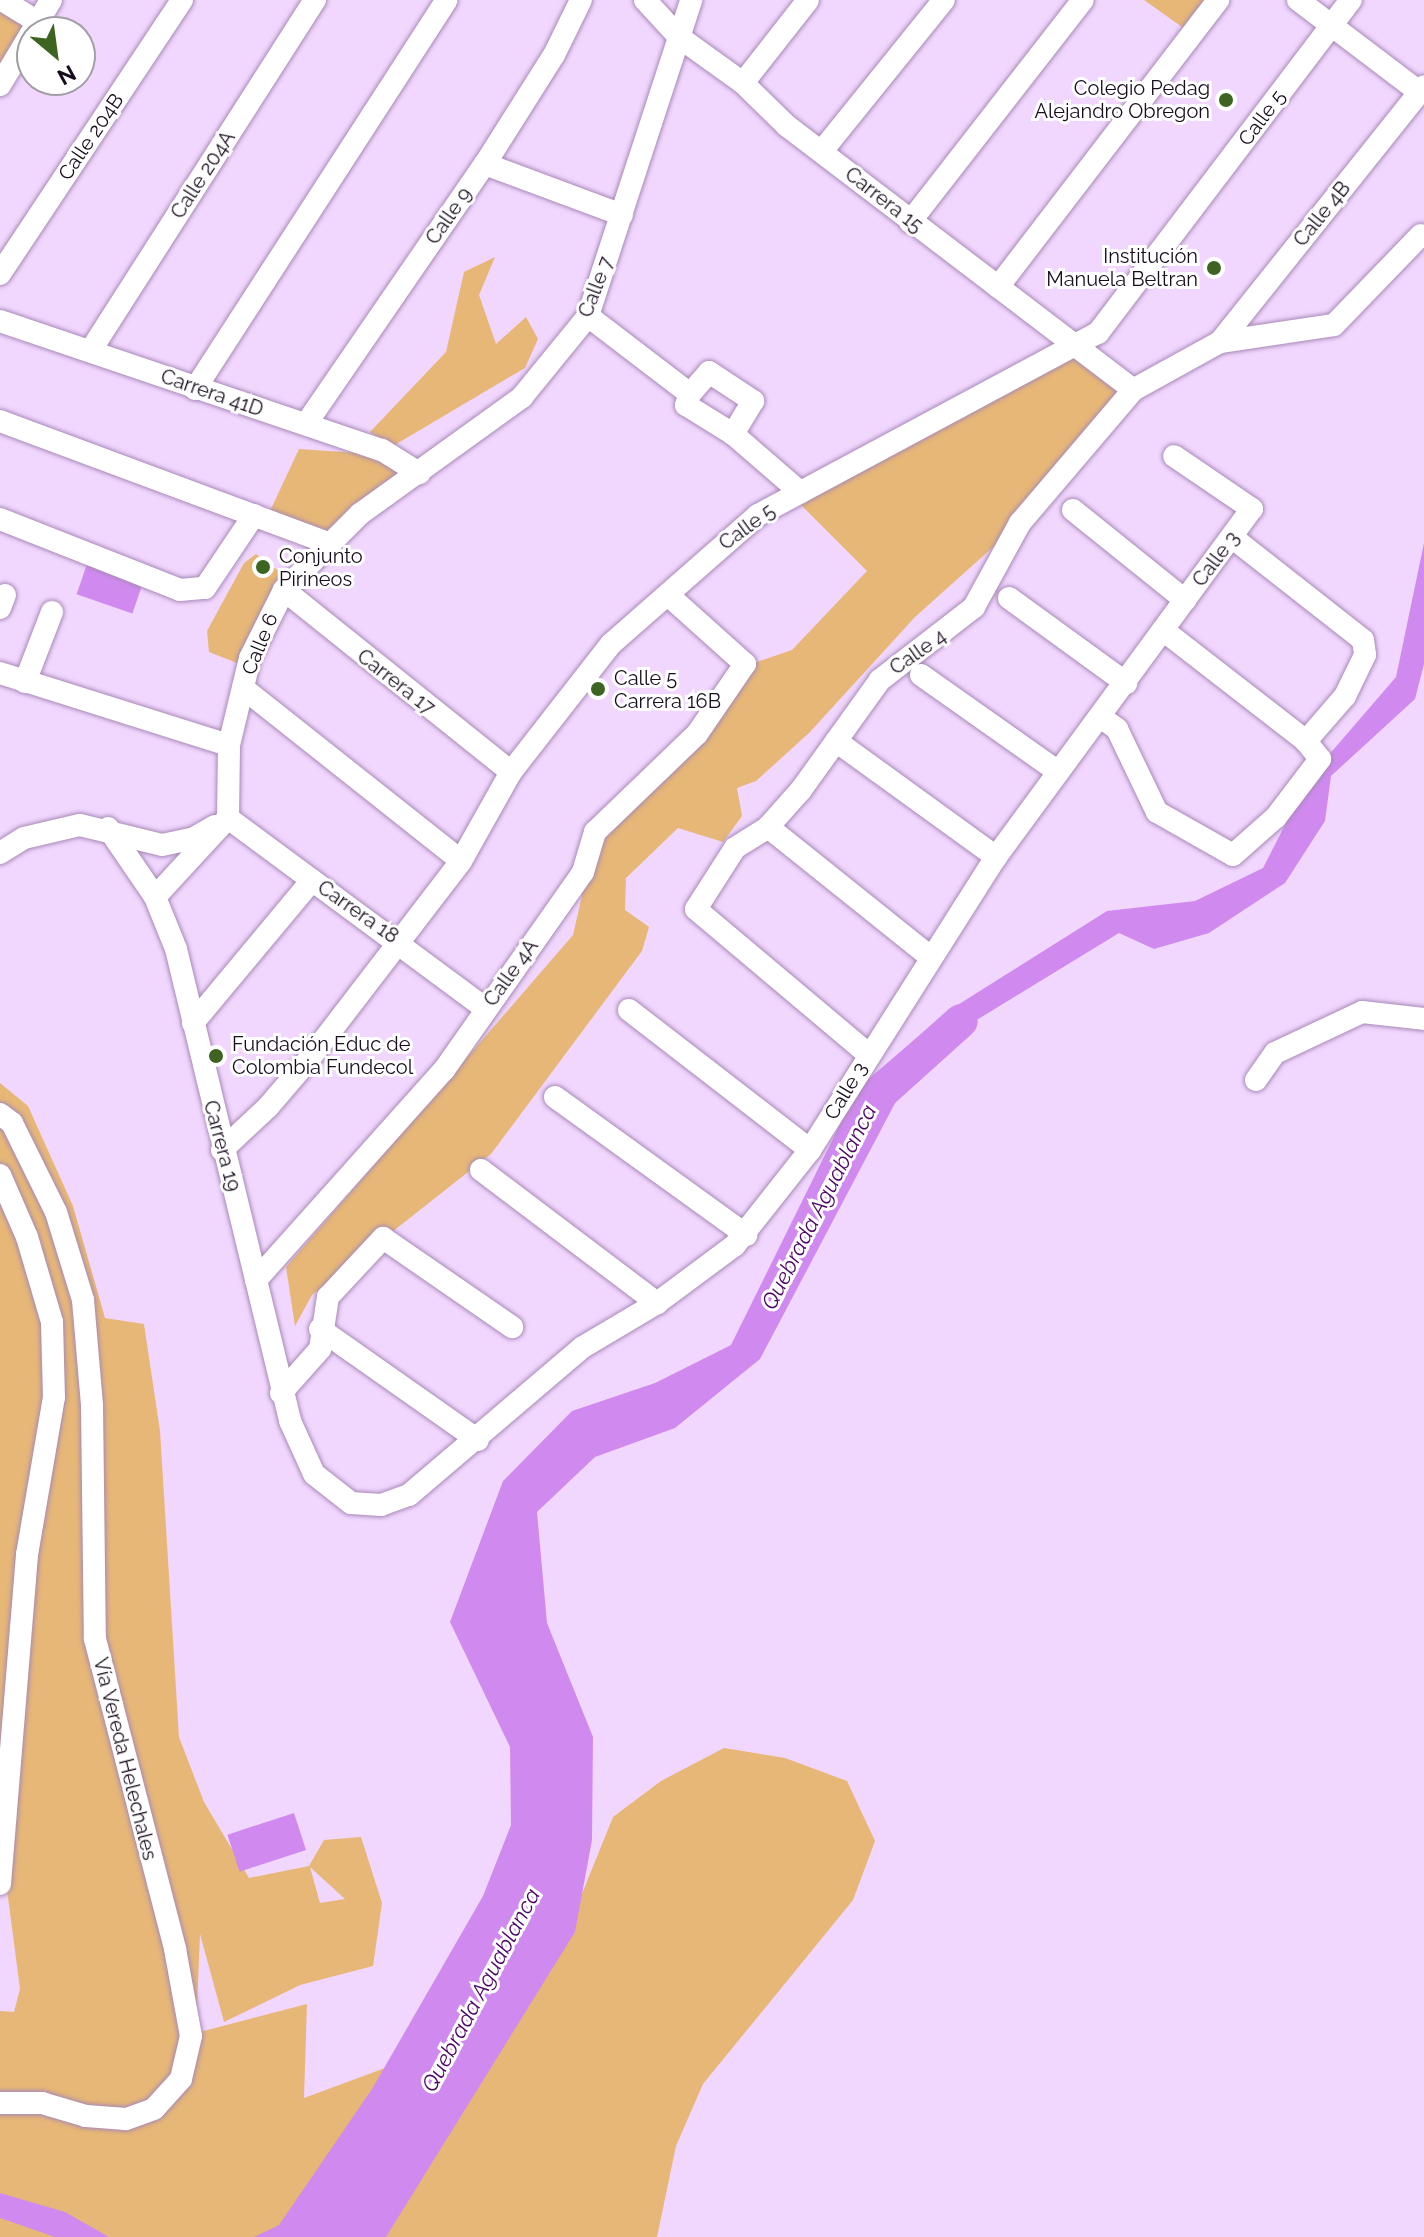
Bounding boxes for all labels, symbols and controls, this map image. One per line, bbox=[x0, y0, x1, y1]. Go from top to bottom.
north arrow bbox=[16, 16, 96, 96]
text: N bbox=[53, 60, 80, 91]
place label: Colegio Pedag Alejandro Obregon bbox=[1034, 76, 1210, 123]
street label: Calle 5 bbox=[1233, 86, 1291, 150]
street label: Calle 204B bbox=[53, 89, 129, 185]
marker: Colegio Pedag Alejandro Obregon bbox=[1217, 91, 1235, 109]
street label: Calle 204A bbox=[166, 127, 240, 223]
street label: Carrera 15 bbox=[840, 162, 928, 238]
street label: Calle 4B bbox=[1289, 177, 1355, 251]
street label: Calle 9 bbox=[421, 183, 477, 249]
place label: Institución Manuela Beltran bbox=[1046, 244, 1198, 291]
street label: Calle 7 bbox=[574, 253, 618, 321]
marker: Institución Manuela Beltran bbox=[1205, 259, 1223, 277]
street label: Carrera 41D bbox=[158, 364, 266, 422]
street label: Calle 5 bbox=[714, 499, 780, 555]
street label: Calle 3 bbox=[1187, 527, 1245, 591]
place label: Conjunto Pirineos bbox=[279, 544, 363, 591]
marker: Conjunto Pirineos bbox=[254, 558, 272, 576]
street label: Calle 6 bbox=[237, 610, 283, 678]
street label: Calle 4 bbox=[885, 624, 951, 680]
street label: Carrera 17 bbox=[352, 644, 440, 720]
place label: Calle 5 Carrera 16B bbox=[614, 666, 721, 713]
marker: Calle 5 Carrera 16B bbox=[589, 680, 607, 698]
street label: Carrera 18 bbox=[313, 875, 403, 949]
street label: Calle 4A bbox=[479, 935, 543, 1011]
place label: Fundación Educ de Colombia Fundecol bbox=[232, 1032, 413, 1079]
marker: Fundación Educ de Colombia Fundecol bbox=[207, 1047, 225, 1065]
street label: Calle 3 bbox=[819, 1058, 873, 1124]
street label: Carrera 19 bbox=[198, 1098, 246, 1194]
water label: Quebrada Aguablanca bbox=[756, 1100, 882, 1314]
street label: Vía Vereda Helechales bbox=[88, 1655, 162, 1863]
water label: Quebrada Aguablanca bbox=[416, 1884, 546, 2096]

